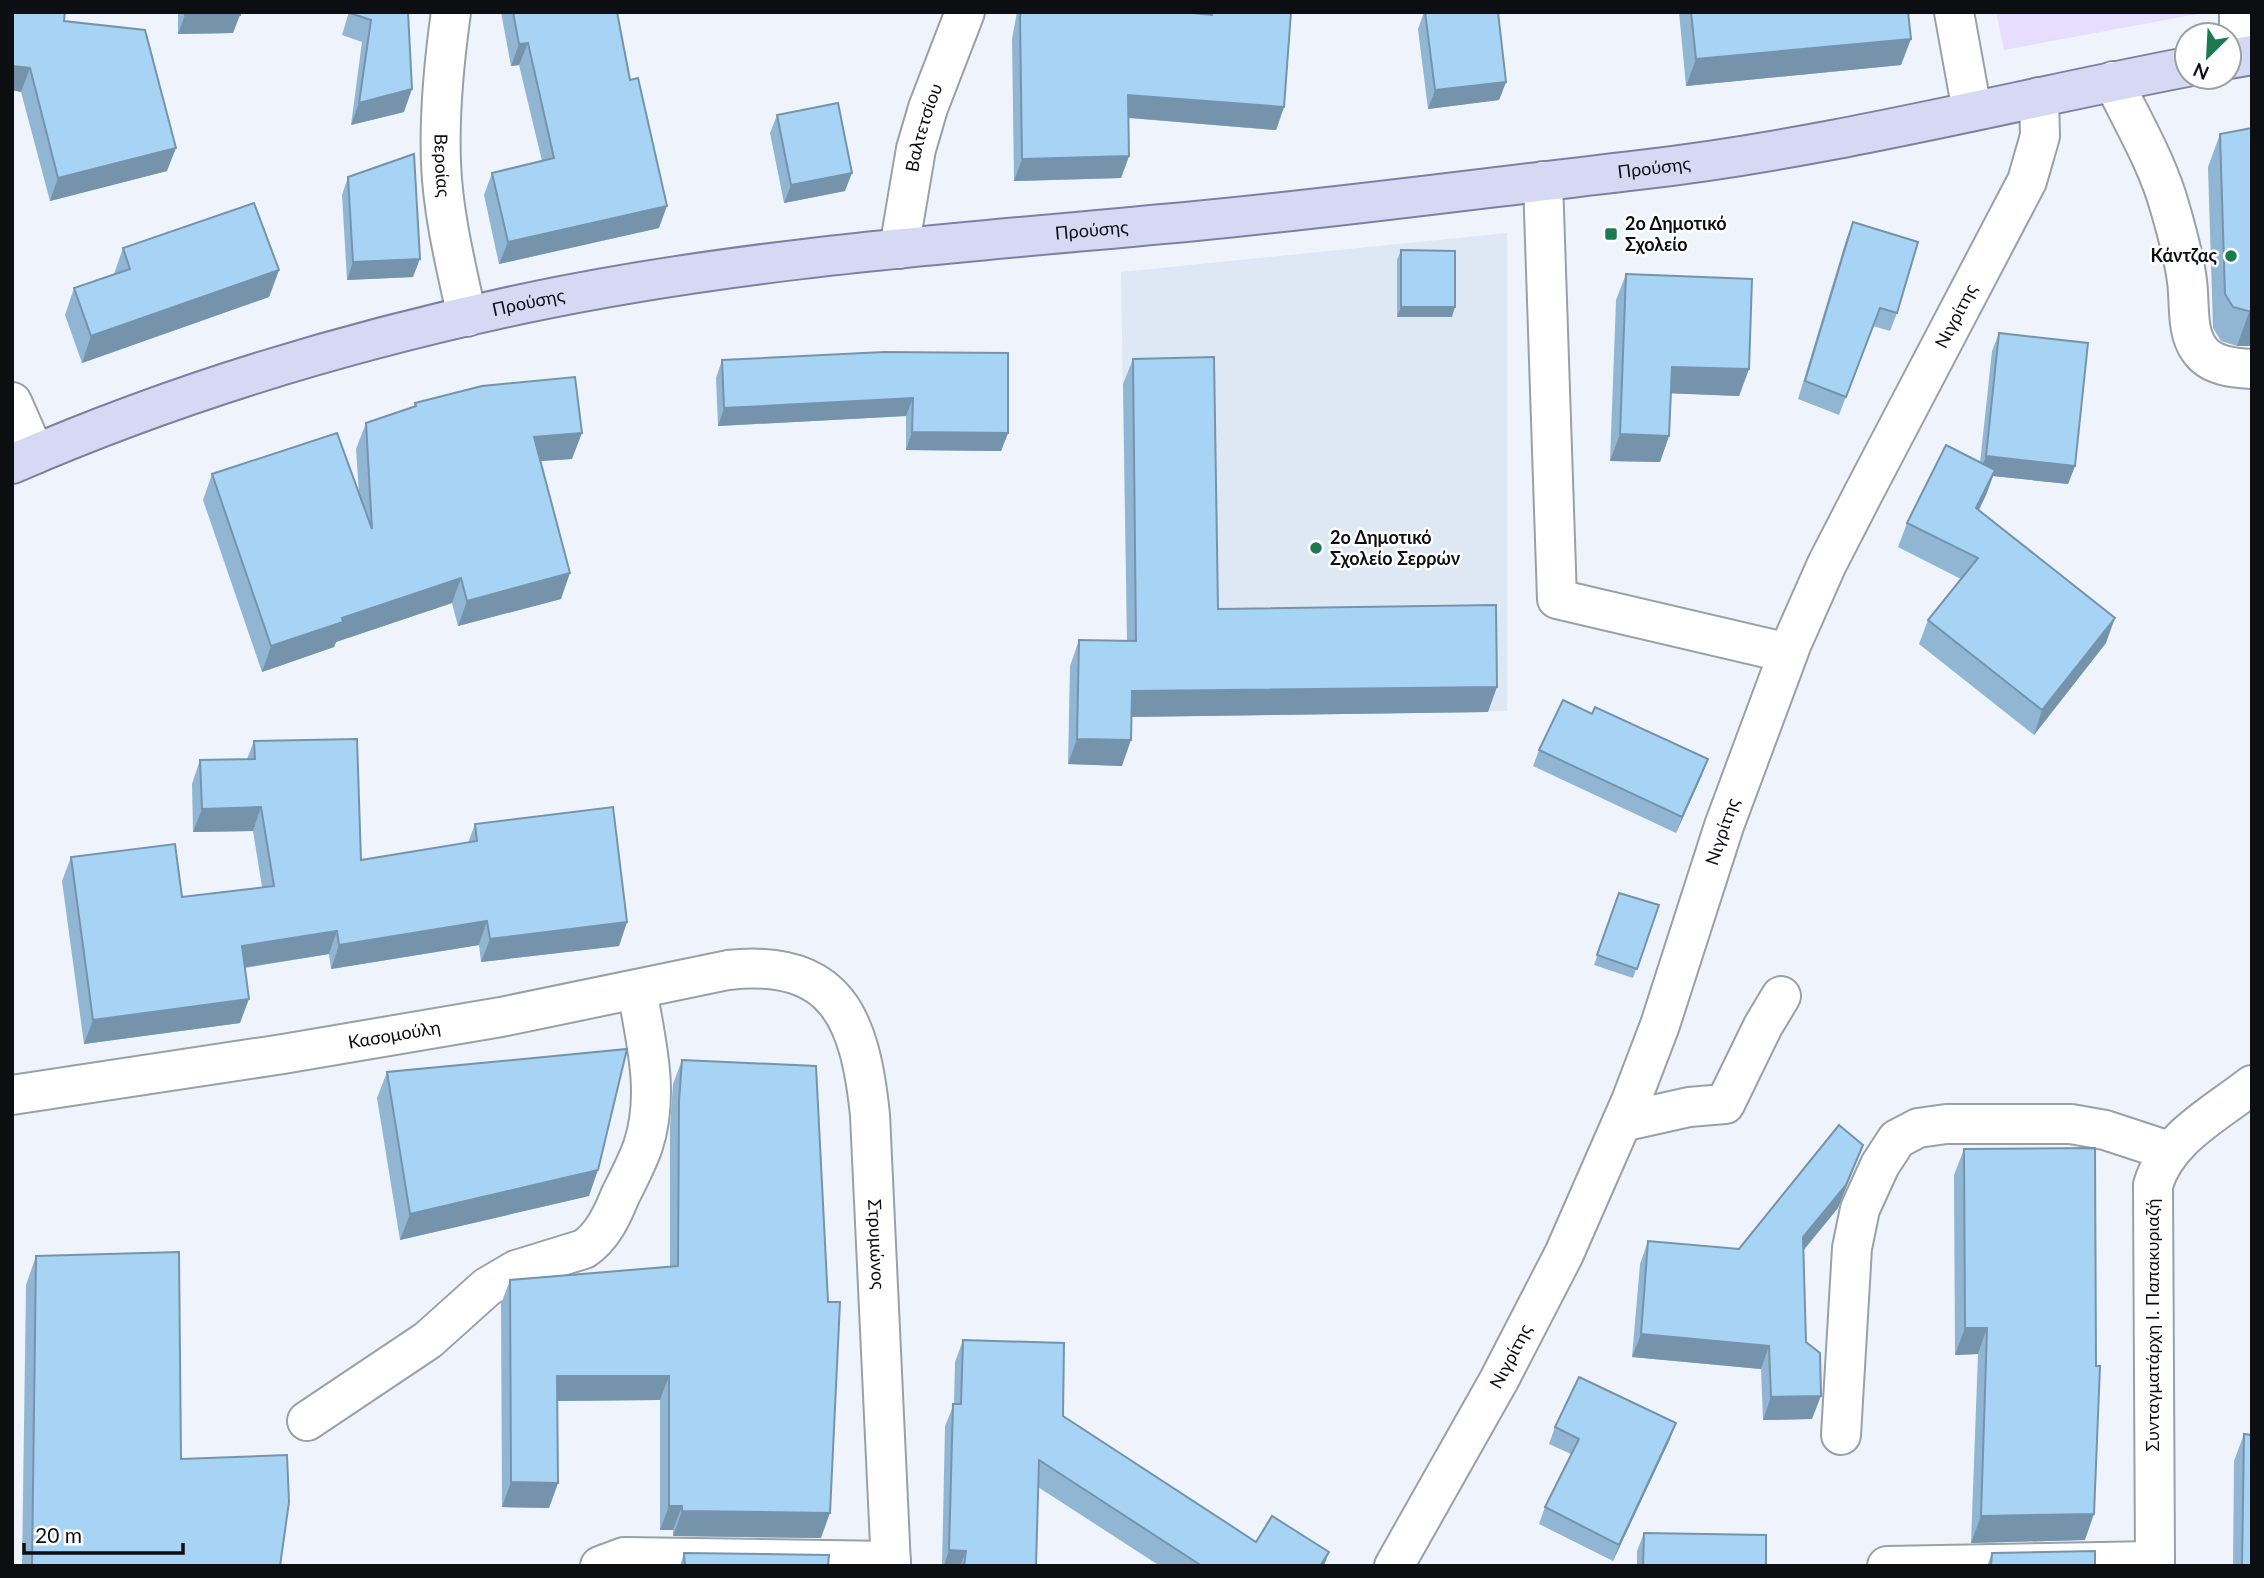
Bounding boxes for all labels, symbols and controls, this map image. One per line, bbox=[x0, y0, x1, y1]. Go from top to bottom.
north arrow bbox=[2173, 21, 2243, 91]
text: N bbox=[2190, 59, 2212, 85]
street label: Βαλτετσίου bbox=[900, 80, 946, 173]
street label: Βεροίας bbox=[431, 134, 456, 199]
street label: Προύσης bbox=[1616, 152, 1692, 182]
place label: 2ο Δημοτικό Σχολείο bbox=[1625, 212, 1727, 255]
street label: Προύσης bbox=[1054, 215, 1130, 244]
marker: 2ο Δημοτικό Σχολείο bbox=[1603, 226, 1619, 242]
place label: Κάντζας bbox=[2151, 244, 2217, 266]
marker: Κάντζας bbox=[2223, 248, 2239, 264]
street label: Νιγρίτης bbox=[1929, 279, 1982, 352]
street label: Προύσης bbox=[490, 283, 567, 320]
place label: 2ο Δημοτικό Σχολείο Σερρών bbox=[1330, 526, 1461, 569]
marker: 2ο Δημοτικό Σχολείο Σερρών bbox=[1308, 540, 1324, 556]
street label: Νιγρίτης bbox=[1700, 794, 1744, 868]
street label: Κασομούλη bbox=[346, 1015, 442, 1053]
street label: Στρυμώνος bbox=[864, 1199, 890, 1291]
street label: Συνταγματάρχη Ι. Παπακυριαζή bbox=[2141, 1199, 2163, 1451]
street label: Νιγρίτης bbox=[1484, 1320, 1536, 1392]
scale bar bbox=[24, 1512, 184, 1556]
text: 20 m bbox=[35, 1522, 82, 1547]

